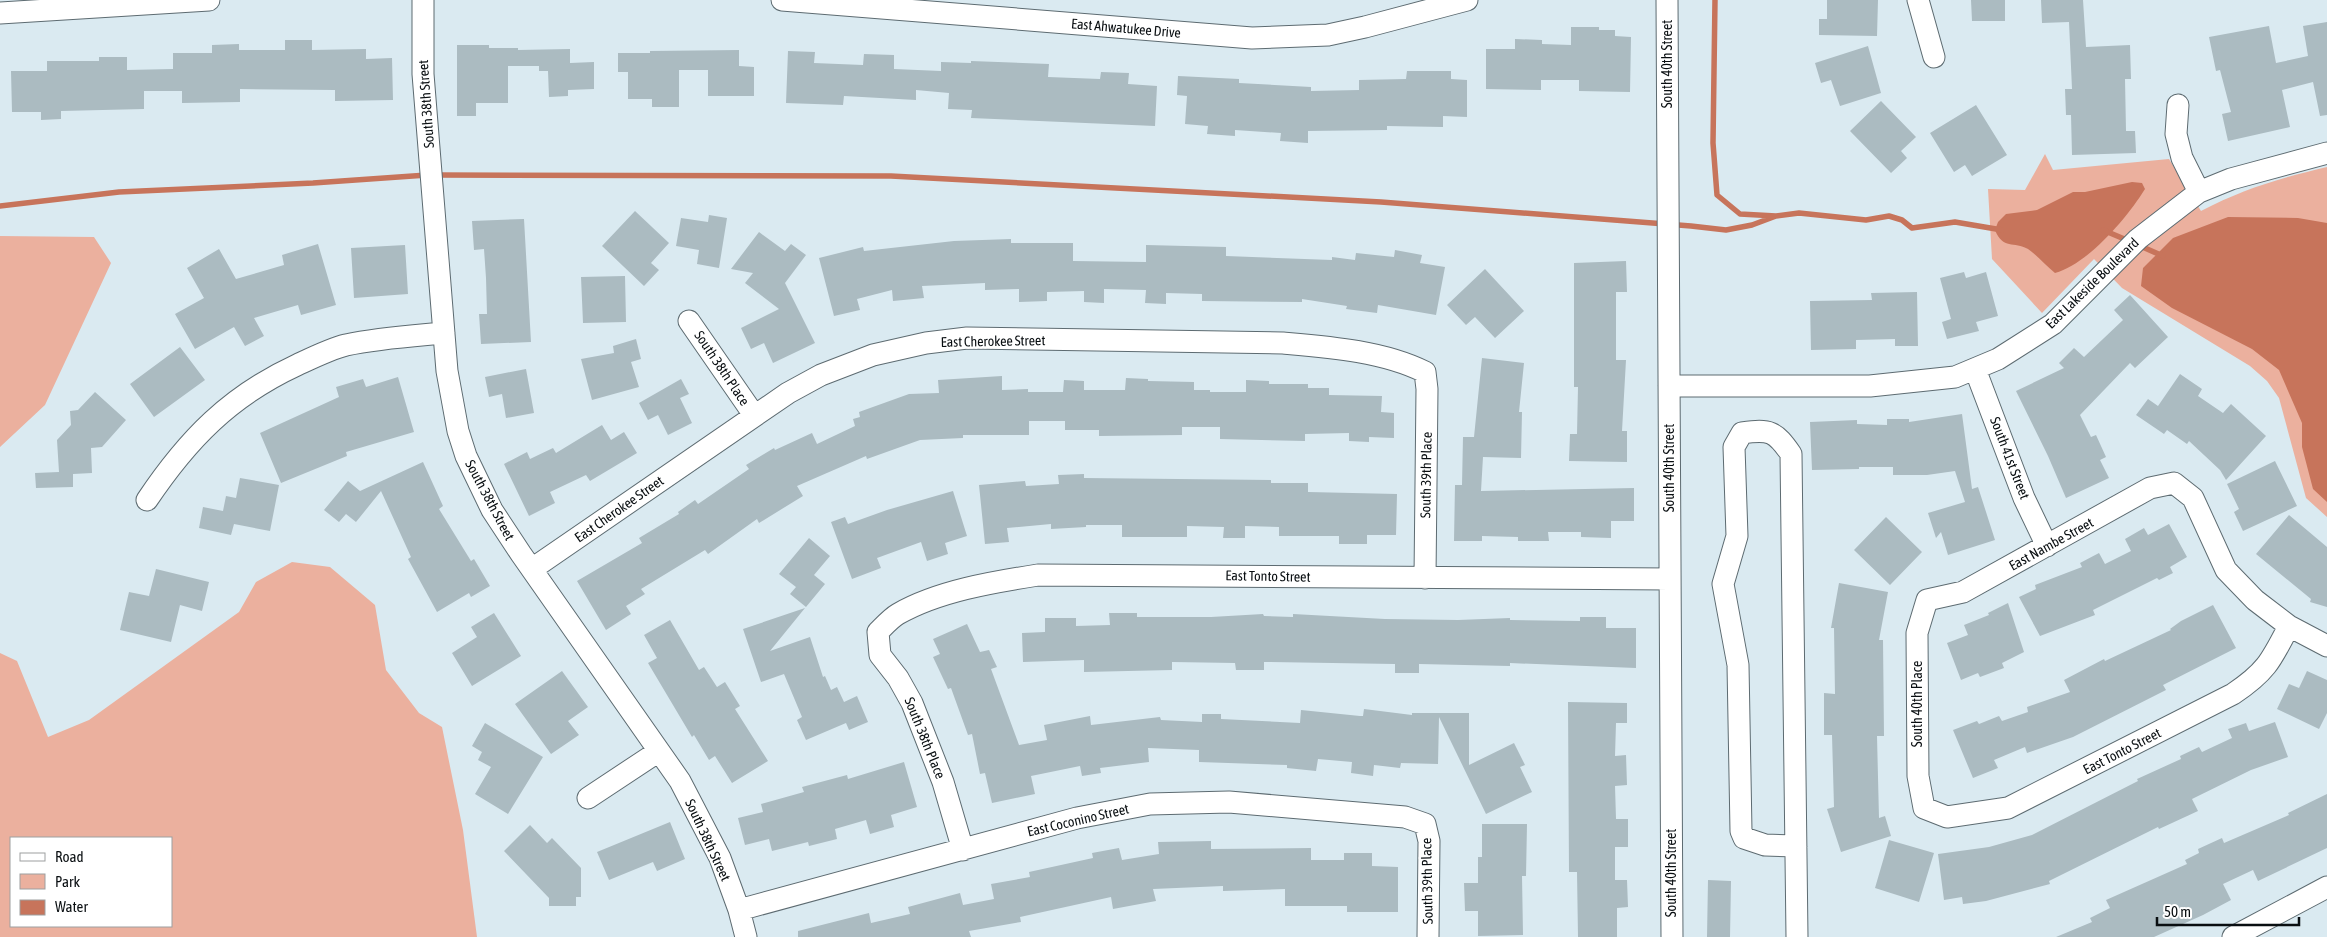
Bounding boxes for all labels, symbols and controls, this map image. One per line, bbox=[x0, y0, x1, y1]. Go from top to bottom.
street label: East Ahwatukee Drive bbox=[1070, 15, 1182, 41]
street label: South 40th Street bbox=[1659, 20, 1675, 108]
street label: South 38th Street bbox=[415, 59, 437, 149]
street label: East Lakeside Boulevard bbox=[2042, 234, 2142, 332]
street label: South 38th Place bbox=[691, 328, 753, 408]
street label: East Cherokee Street bbox=[941, 332, 1045, 350]
street label: South 41st Street bbox=[1987, 415, 2033, 501]
street label: South 40th Street bbox=[1661, 424, 1677, 512]
street label: South 39th Place bbox=[1417, 432, 1435, 518]
street label: South 38th Street bbox=[462, 457, 518, 543]
street label: East Cherokee Street bbox=[572, 472, 666, 546]
street label: East Nambe Street bbox=[2006, 514, 2096, 574]
street label: East Tonto Street bbox=[1225, 567, 1311, 585]
street label: South 40th Place bbox=[1909, 661, 1925, 747]
street label: South 38th Place bbox=[901, 695, 949, 781]
street label: East Tonto Street bbox=[2080, 725, 2164, 777]
street label: South 38th Street bbox=[682, 796, 734, 884]
street label: East Coconino Street bbox=[1026, 801, 1130, 839]
street label: South 40th Street bbox=[1663, 829, 1679, 917]
legend bbox=[10, 837, 172, 927]
street label: South 39th Place bbox=[1418, 838, 1436, 924]
text: Road bbox=[55, 848, 84, 865]
text: Park bbox=[55, 873, 80, 890]
scale bar bbox=[2157, 894, 2300, 926]
text: Water bbox=[55, 898, 88, 915]
text: 50 m bbox=[2164, 903, 2191, 920]

